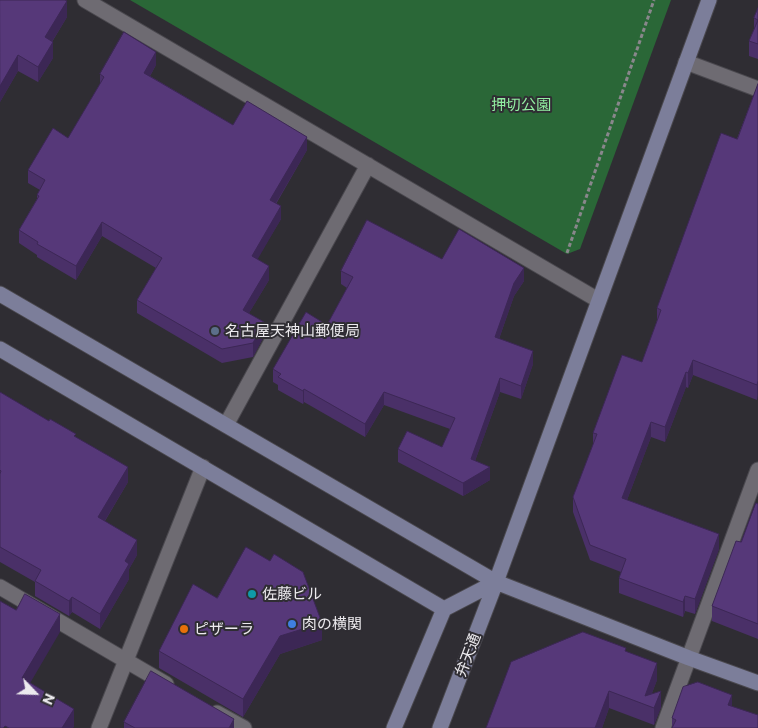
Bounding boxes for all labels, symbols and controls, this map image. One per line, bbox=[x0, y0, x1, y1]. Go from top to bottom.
park label: 押切公園 bbox=[491, 96, 551, 114]
place label: 名古屋天神山郵便局 bbox=[225, 322, 360, 340]
marker: 名古屋天神山郵便局 bbox=[209, 325, 221, 337]
place label: 佐藤ビル bbox=[262, 585, 322, 603]
marker: 佐藤ビル bbox=[246, 588, 258, 600]
place label: 肉の横関 bbox=[302, 615, 362, 633]
marker: 肉の横関 bbox=[286, 618, 298, 630]
place label: ピザーラ bbox=[194, 620, 254, 638]
marker: ピザーラ bbox=[178, 623, 190, 635]
street label: 弁天通 bbox=[452, 631, 484, 679]
north arrow bbox=[10, 668, 60, 718]
text: N bbox=[39, 691, 59, 708]

